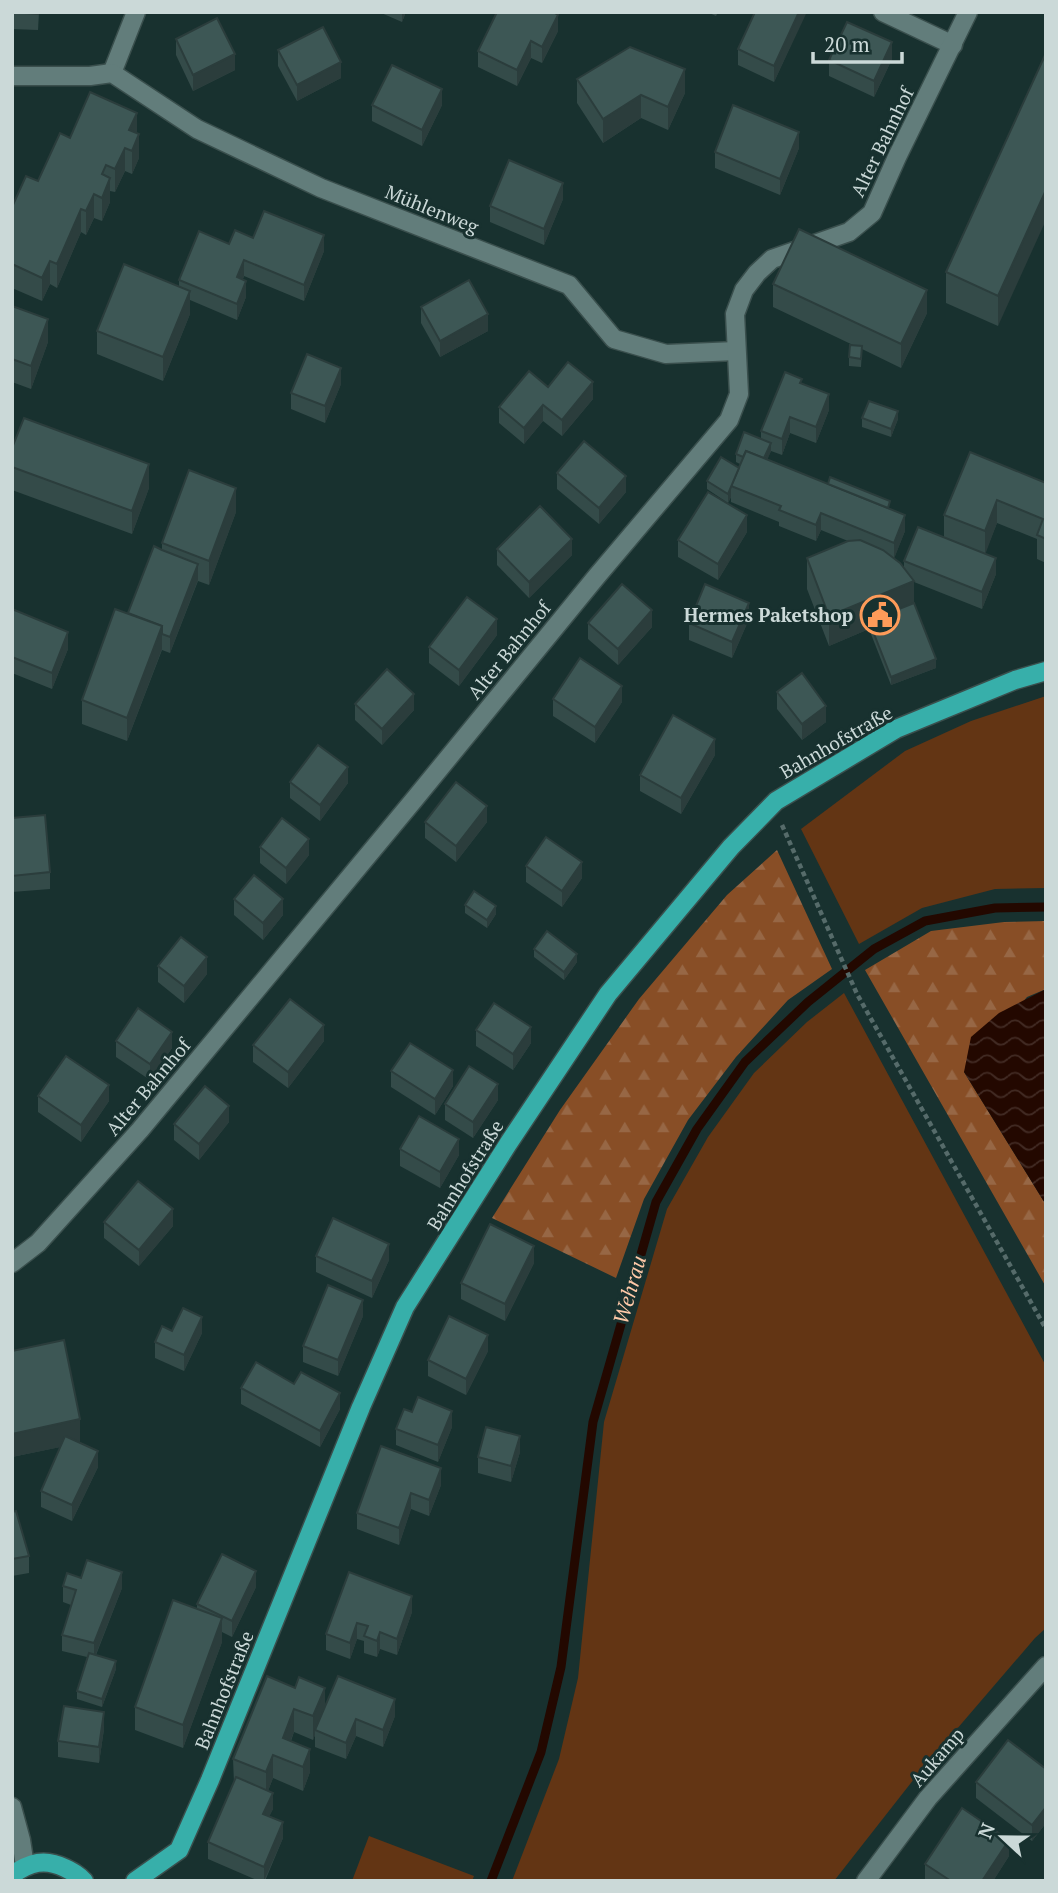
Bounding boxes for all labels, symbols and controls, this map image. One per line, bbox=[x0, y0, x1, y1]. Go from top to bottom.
scale bar bbox=[813, 21, 902, 65]
text: 20 m bbox=[824, 30, 870, 58]
street label: Alter Bahnhof bbox=[844, 81, 920, 201]
street label: Mühlenweg bbox=[382, 179, 483, 239]
street label: Alter Bahnhof bbox=[461, 594, 557, 704]
public building icon: Hermes Paketshop bbox=[859, 594, 901, 636]
place label: Hermes Paketshop bbox=[684, 602, 853, 627]
street label: Bahnhofstraße bbox=[775, 699, 896, 784]
street label: Alter Bahnhof bbox=[100, 1032, 196, 1140]
street label: Bahnhofstraße bbox=[421, 1115, 508, 1235]
water label: Wehrau bbox=[606, 1252, 652, 1327]
street label: Bahnhofstraße bbox=[188, 1627, 259, 1753]
street label: Aukamp bbox=[904, 1722, 969, 1791]
north arrow bbox=[967, 1802, 1037, 1872]
text: N bbox=[971, 1819, 1000, 1842]

